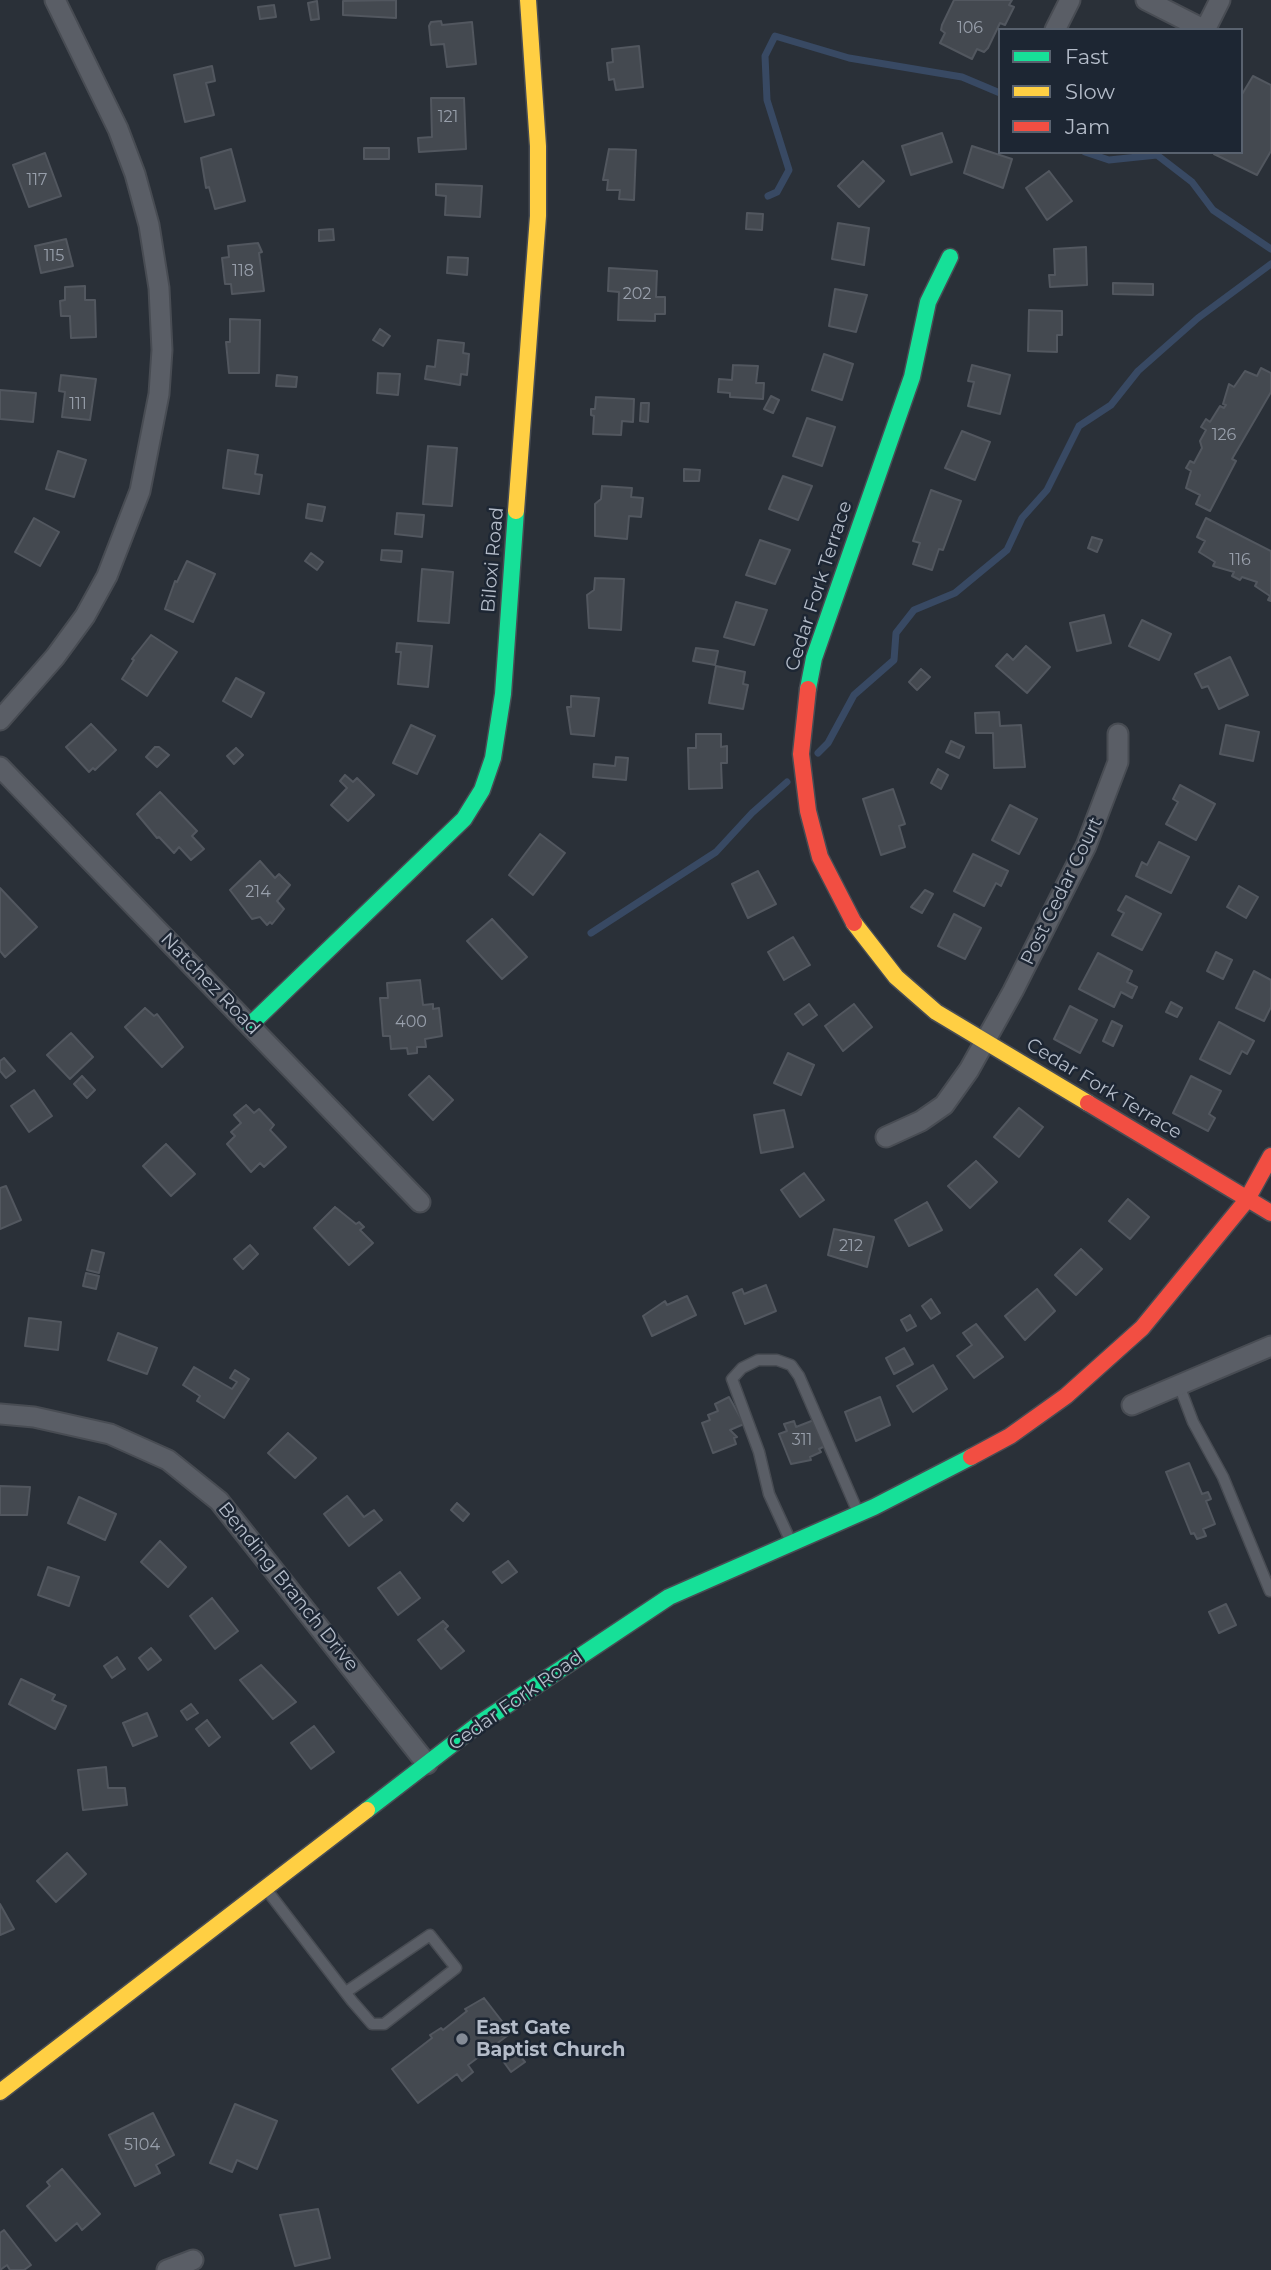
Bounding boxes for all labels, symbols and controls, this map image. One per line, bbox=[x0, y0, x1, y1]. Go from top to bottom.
house number: 106 bbox=[957, 18, 983, 38]
legend bbox=[998, 28, 1243, 154]
text: Fast bbox=[1065, 44, 1109, 69]
text: Slow bbox=[1065, 79, 1115, 104]
house number: 121 bbox=[438, 107, 458, 127]
text: Jam bbox=[1065, 114, 1110, 139]
house number: 117 bbox=[27, 170, 47, 190]
house number: 115 bbox=[44, 246, 64, 266]
house number: 118 bbox=[232, 261, 254, 281]
house number: 202 bbox=[623, 284, 651, 304]
house number: 111 bbox=[69, 394, 87, 414]
house number: 126 bbox=[1212, 425, 1236, 445]
street label: Cedar Fork Terrace bbox=[781, 498, 857, 674]
street label: Biloxi Road bbox=[477, 506, 509, 614]
house number: 116 bbox=[1229, 550, 1251, 570]
street label: Post Cedar Court bbox=[1016, 813, 1108, 969]
house number: 214 bbox=[245, 882, 271, 902]
street label: Natchez Road bbox=[156, 928, 264, 1040]
house number: 400 bbox=[395, 1012, 427, 1032]
street label: Cedar Fork Terrace bbox=[1022, 1034, 1186, 1144]
house number: 212 bbox=[839, 1236, 863, 1256]
house number: 311 bbox=[792, 1430, 812, 1450]
street label: Bending Branch Drive bbox=[213, 1498, 363, 1676]
street label: Cedar Fork Road bbox=[445, 1646, 587, 1756]
place label: East Gate Baptist Church bbox=[476, 2017, 625, 2061]
marker: East Gate Baptist Church bbox=[454, 2031, 470, 2047]
house number: 5104 bbox=[124, 2135, 160, 2155]

